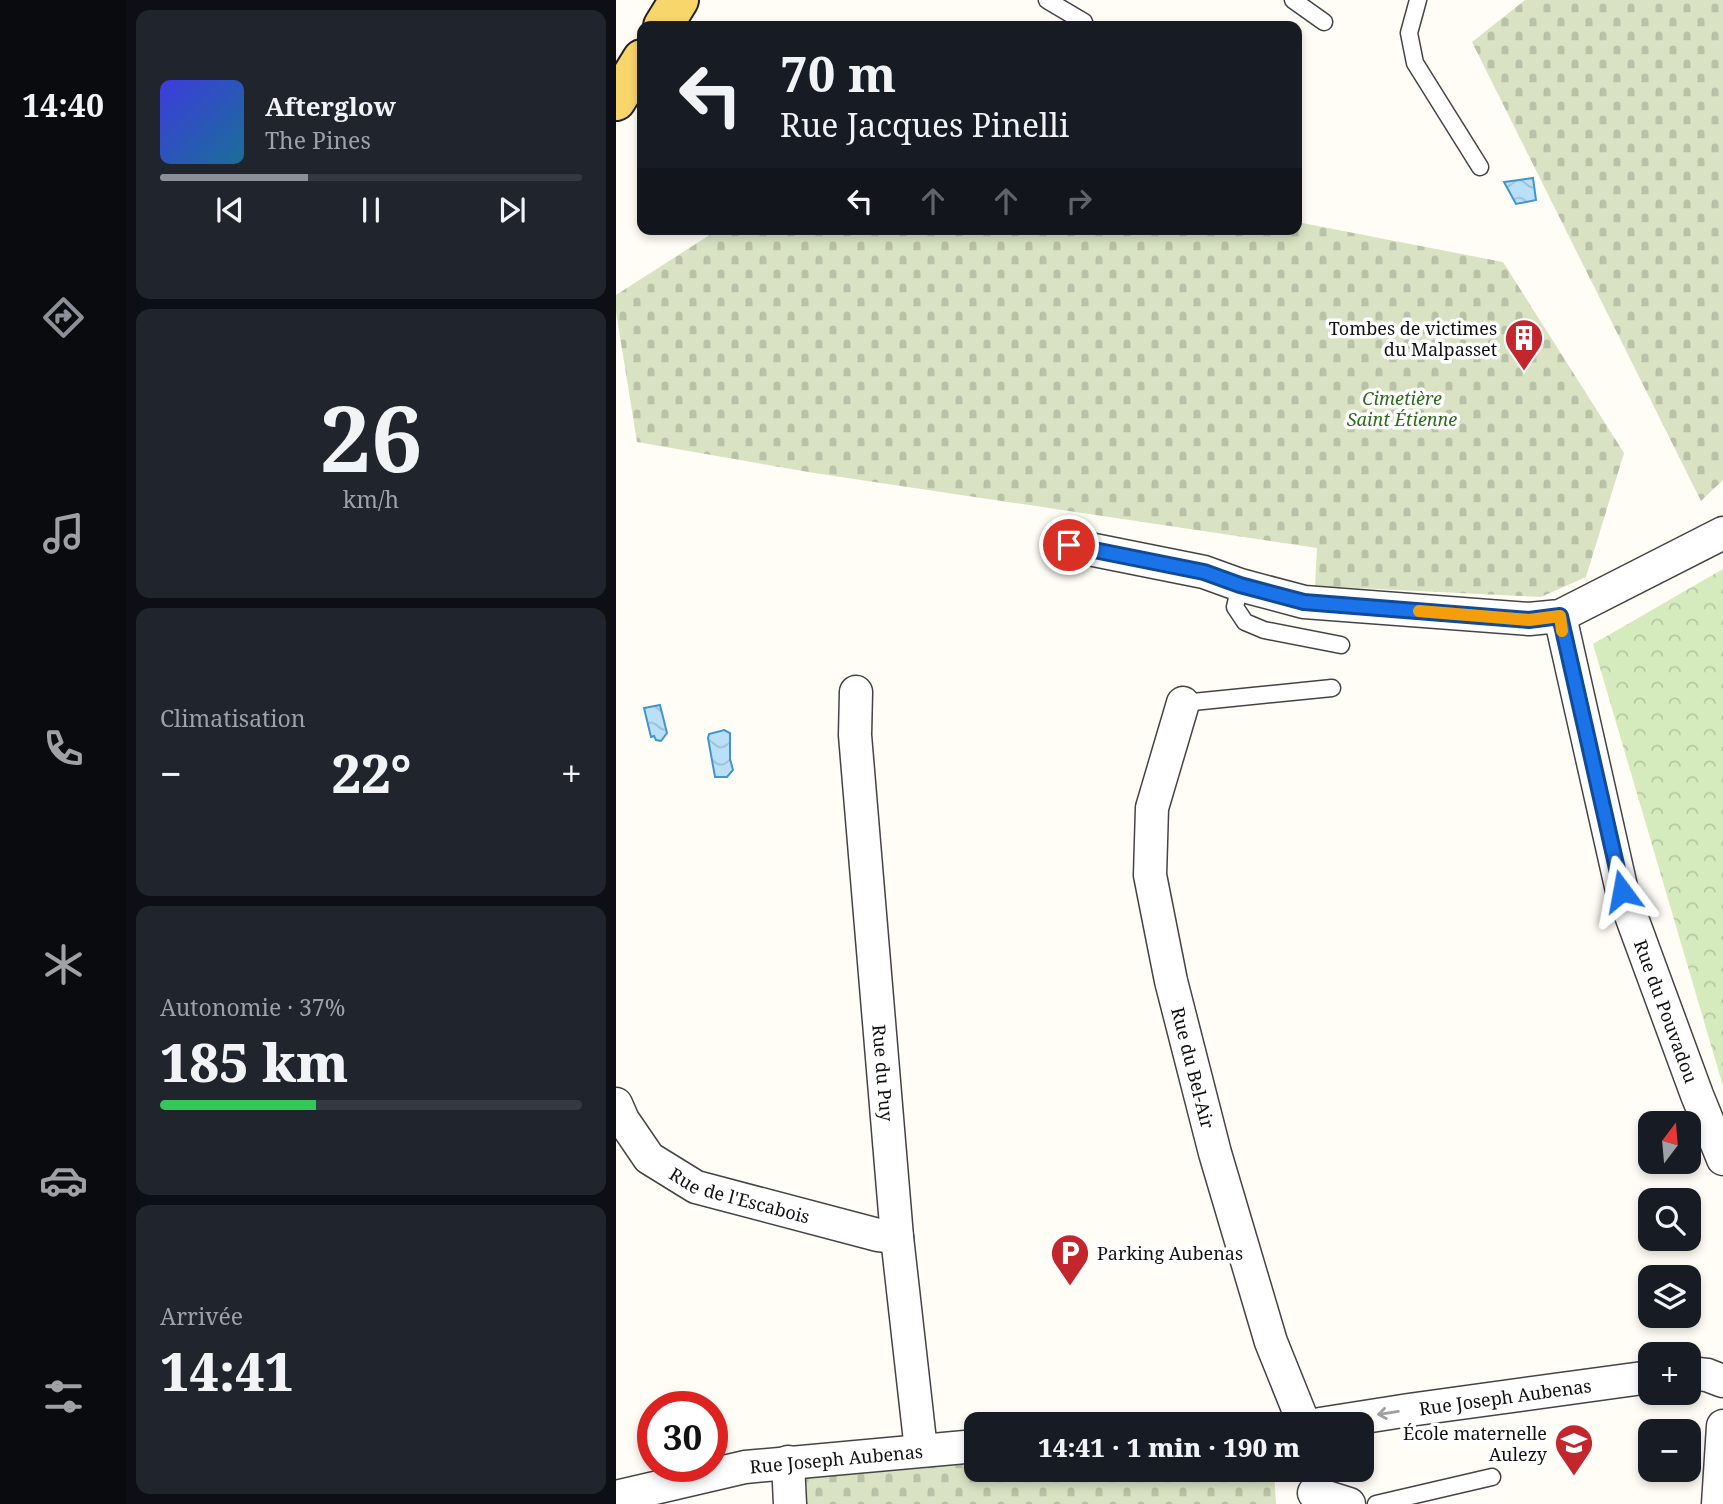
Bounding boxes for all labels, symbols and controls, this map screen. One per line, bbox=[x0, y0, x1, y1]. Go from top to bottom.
text: 70 m bbox=[780, 40, 896, 106]
icon: left bbox=[665, 49, 756, 140]
text: 14:40 bbox=[22, 83, 104, 126]
text: Afterglow bbox=[265, 88, 396, 124]
text: Rue Jacques Pinelli bbox=[780, 103, 1069, 146]
text: The Pines bbox=[265, 124, 371, 156]
icon: left bbox=[841, 182, 879, 220]
icon: ahead bbox=[914, 182, 952, 220]
icon: ahead bbox=[987, 182, 1025, 220]
icon: right bbox=[1060, 182, 1098, 220]
icon: previous bbox=[211, 191, 249, 229]
icon: pause bbox=[352, 191, 390, 229]
icon: next bbox=[493, 191, 531, 229]
icon: directions bbox=[39, 293, 88, 342]
place label: Tombes de victimes du Malpasset bbox=[1329, 316, 1497, 361]
building icon: Tombes de victimes du Malpasset bbox=[1503, 317, 1545, 372]
text: 26 bbox=[320, 375, 422, 499]
park label: Cimetière Saint Étienne bbox=[1347, 386, 1457, 431]
text: km/h bbox=[343, 483, 399, 515]
icon: music bbox=[39, 509, 88, 558]
pin bbox=[1039, 515, 1099, 575]
icon: arrive bbox=[1050, 526, 1088, 564]
text: Climatisation bbox=[160, 702, 306, 734]
icon: phone bbox=[39, 724, 88, 773]
text: 22° bbox=[331, 737, 411, 808]
text: − bbox=[160, 747, 182, 799]
text: + bbox=[561, 747, 582, 799]
position arrow bbox=[1585, 854, 1659, 928]
street label: Rue du Pouvadou bbox=[1629, 936, 1704, 1087]
icon: climate bbox=[39, 940, 88, 989]
text: Autonomie · 37% bbox=[160, 991, 345, 1023]
street label: Rue du Bel-Air bbox=[1166, 1004, 1220, 1131]
street label: Rue du Puy bbox=[867, 1023, 899, 1123]
text: 185 km bbox=[160, 1026, 348, 1097]
north arrow bbox=[1638, 1111, 1701, 1174]
map controls bbox=[1638, 1111, 1701, 1482]
icon: car bbox=[39, 1156, 88, 1205]
street label: Rue de l'Escabois bbox=[665, 1162, 813, 1229]
button: search bbox=[1638, 1188, 1701, 1251]
parking icon: Parking Aubenas bbox=[1049, 1232, 1091, 1287]
place label: Parking Aubenas bbox=[1097, 1241, 1243, 1265]
button: layers bbox=[1638, 1265, 1701, 1328]
text: Arrivée bbox=[160, 1300, 243, 1332]
text: 14:41 bbox=[160, 1335, 294, 1406]
button: + bbox=[1638, 1342, 1701, 1405]
icon: filters bbox=[39, 1372, 88, 1421]
street label: Rue Joseph Aubenas bbox=[1417, 1373, 1593, 1421]
speed limit sign: 30 bbox=[637, 1391, 728, 1482]
one-way arrow bbox=[1378, 1407, 1400, 1420]
button: − bbox=[1638, 1419, 1701, 1482]
place label: École maternelle Aulezy bbox=[1403, 1421, 1548, 1466]
school or university icon: École maternelle Aulezy bbox=[1553, 1422, 1595, 1477]
text: 14:41 · 1 min · 190 m bbox=[1038, 1429, 1300, 1465]
street label: Rue Joseph Aubenas bbox=[749, 1439, 924, 1479]

